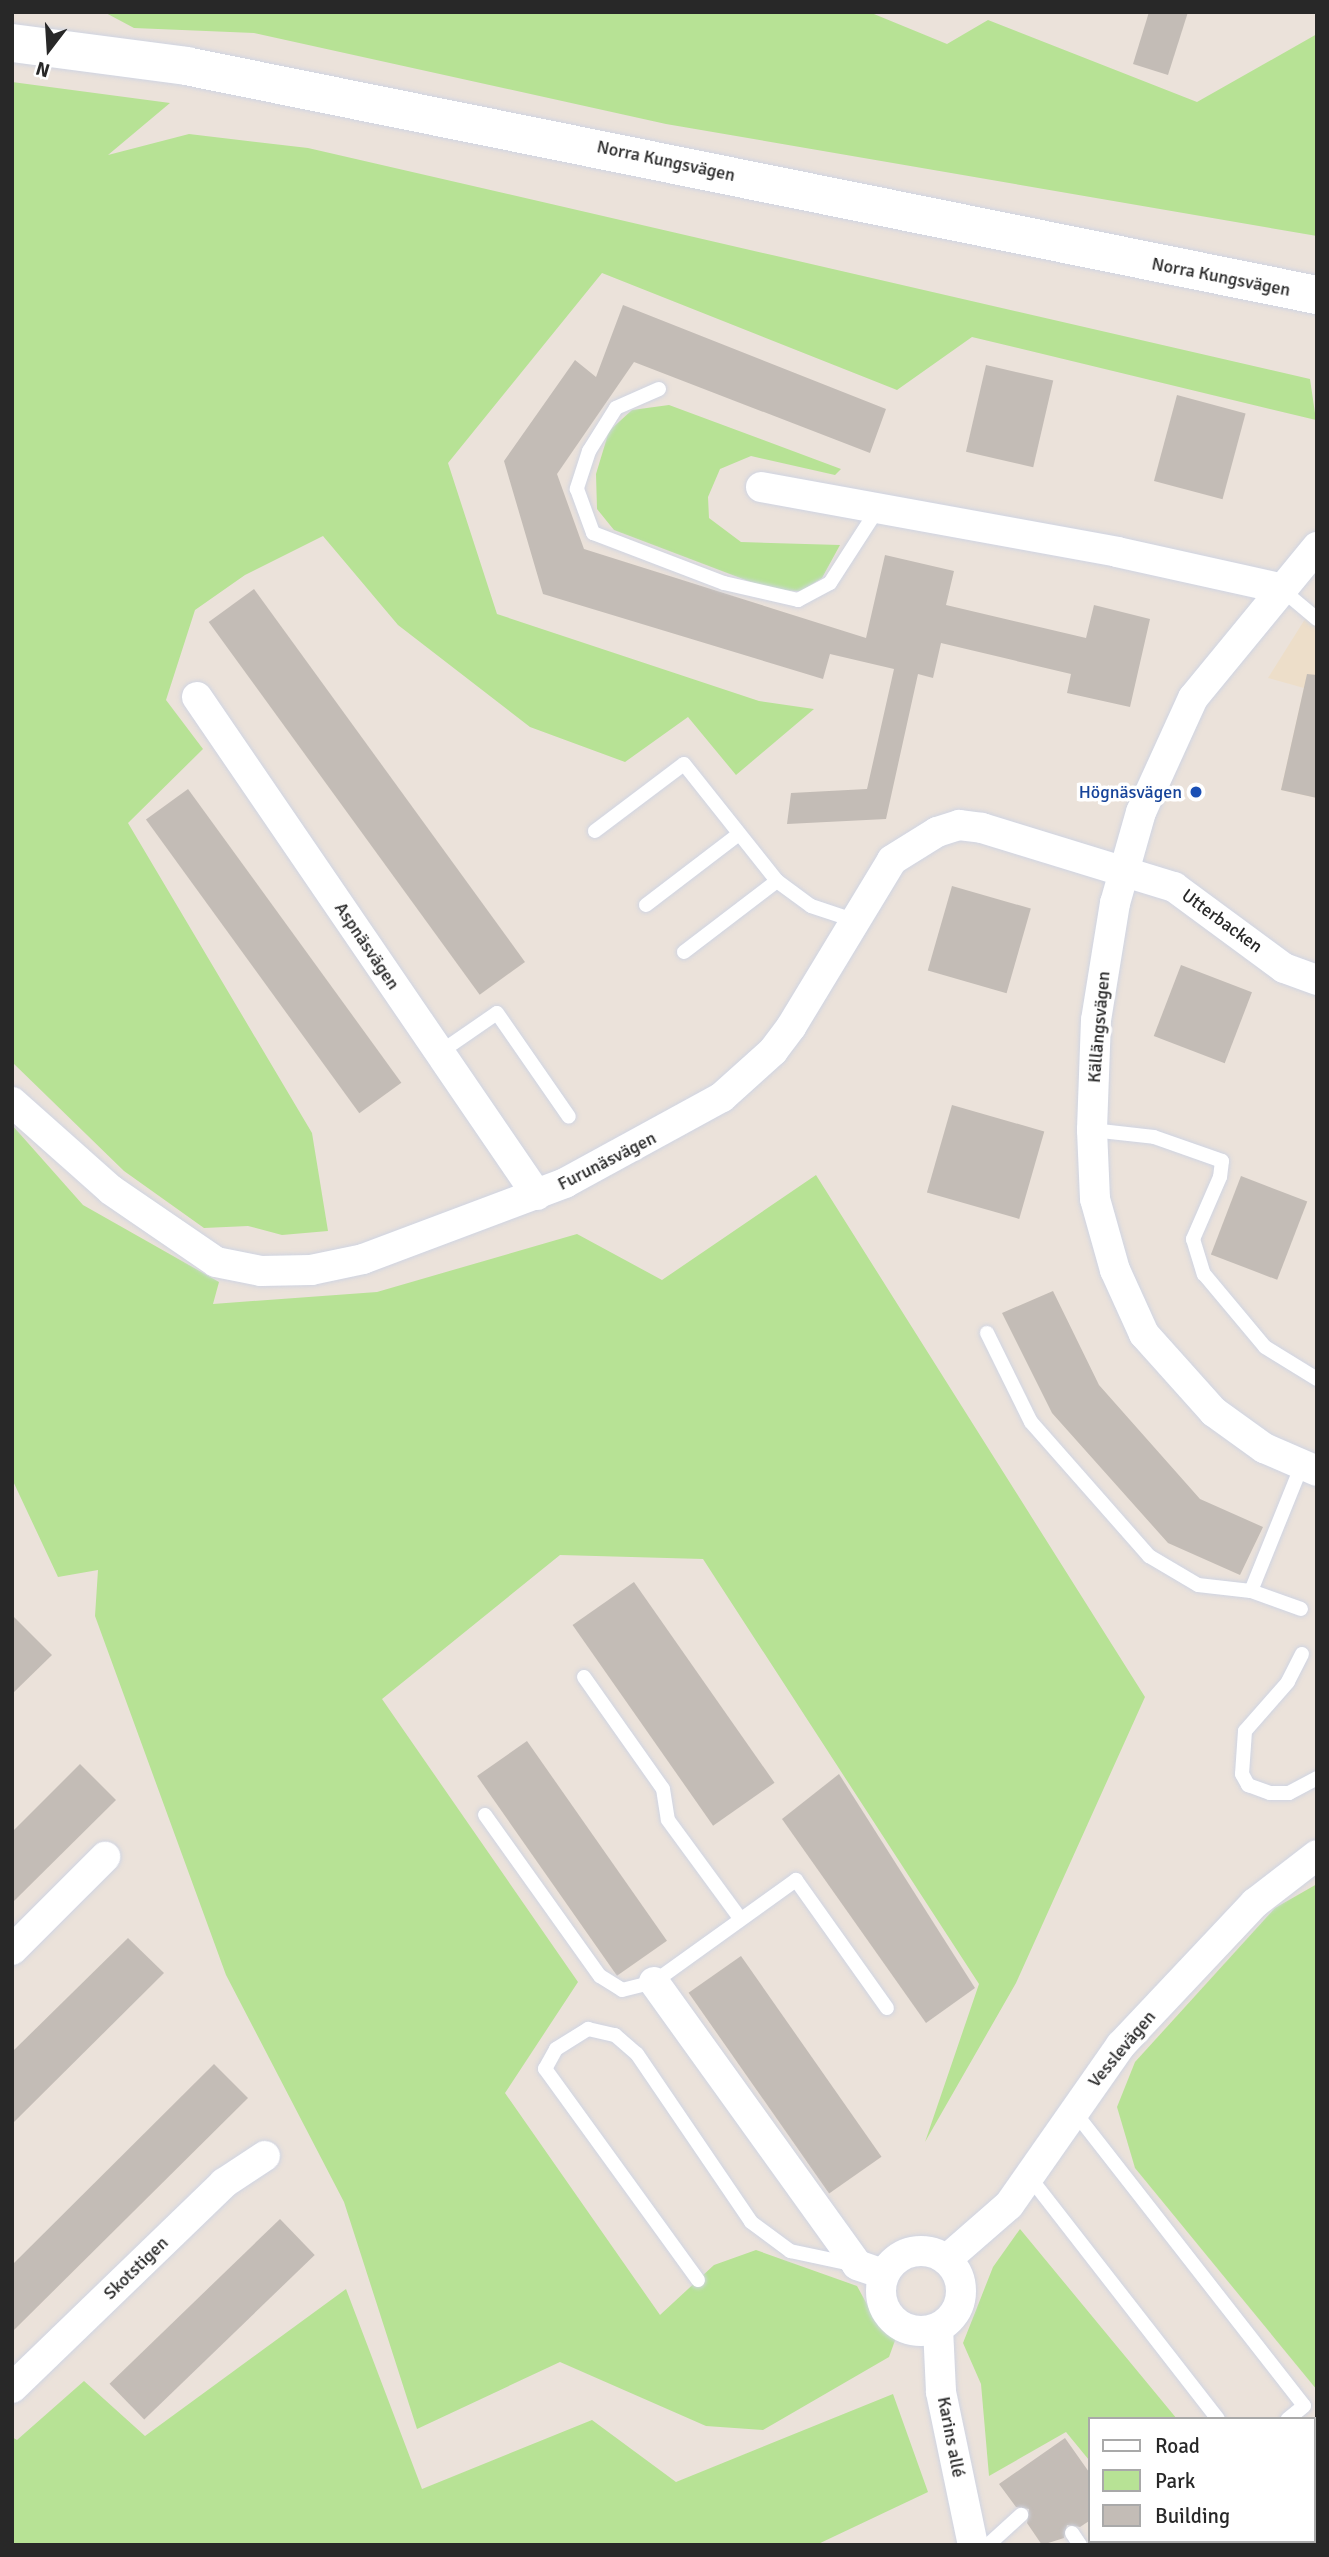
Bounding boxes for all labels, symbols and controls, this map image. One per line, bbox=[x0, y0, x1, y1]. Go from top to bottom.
north arrow bbox=[14, 14, 84, 84]
text: N bbox=[33, 56, 53, 82]
street label: Norra Kungsvägen bbox=[595, 136, 737, 186]
street label: Norra Kungsvägen bbox=[1150, 253, 1292, 301]
place label: Högnäsvägen bbox=[1079, 781, 1182, 803]
marker: Högnäsvägen bbox=[1188, 784, 1204, 800]
street label: Utterbacken bbox=[1177, 884, 1267, 958]
street label: Aspnäsvägen bbox=[330, 898, 404, 994]
street label: Källängsvägen bbox=[1083, 970, 1115, 1084]
street label: Furunäsvägen bbox=[554, 1127, 660, 1195]
street label: Vesslevägen bbox=[1084, 2006, 1160, 2092]
street label: Skotstigen bbox=[99, 2232, 173, 2304]
street label: Karins allé bbox=[933, 2395, 969, 2479]
legend bbox=[1088, 2417, 1315, 2543]
text: Road bbox=[1155, 2433, 1200, 2459]
text: Park bbox=[1155, 2468, 1195, 2494]
text: Building bbox=[1155, 2503, 1230, 2529]

